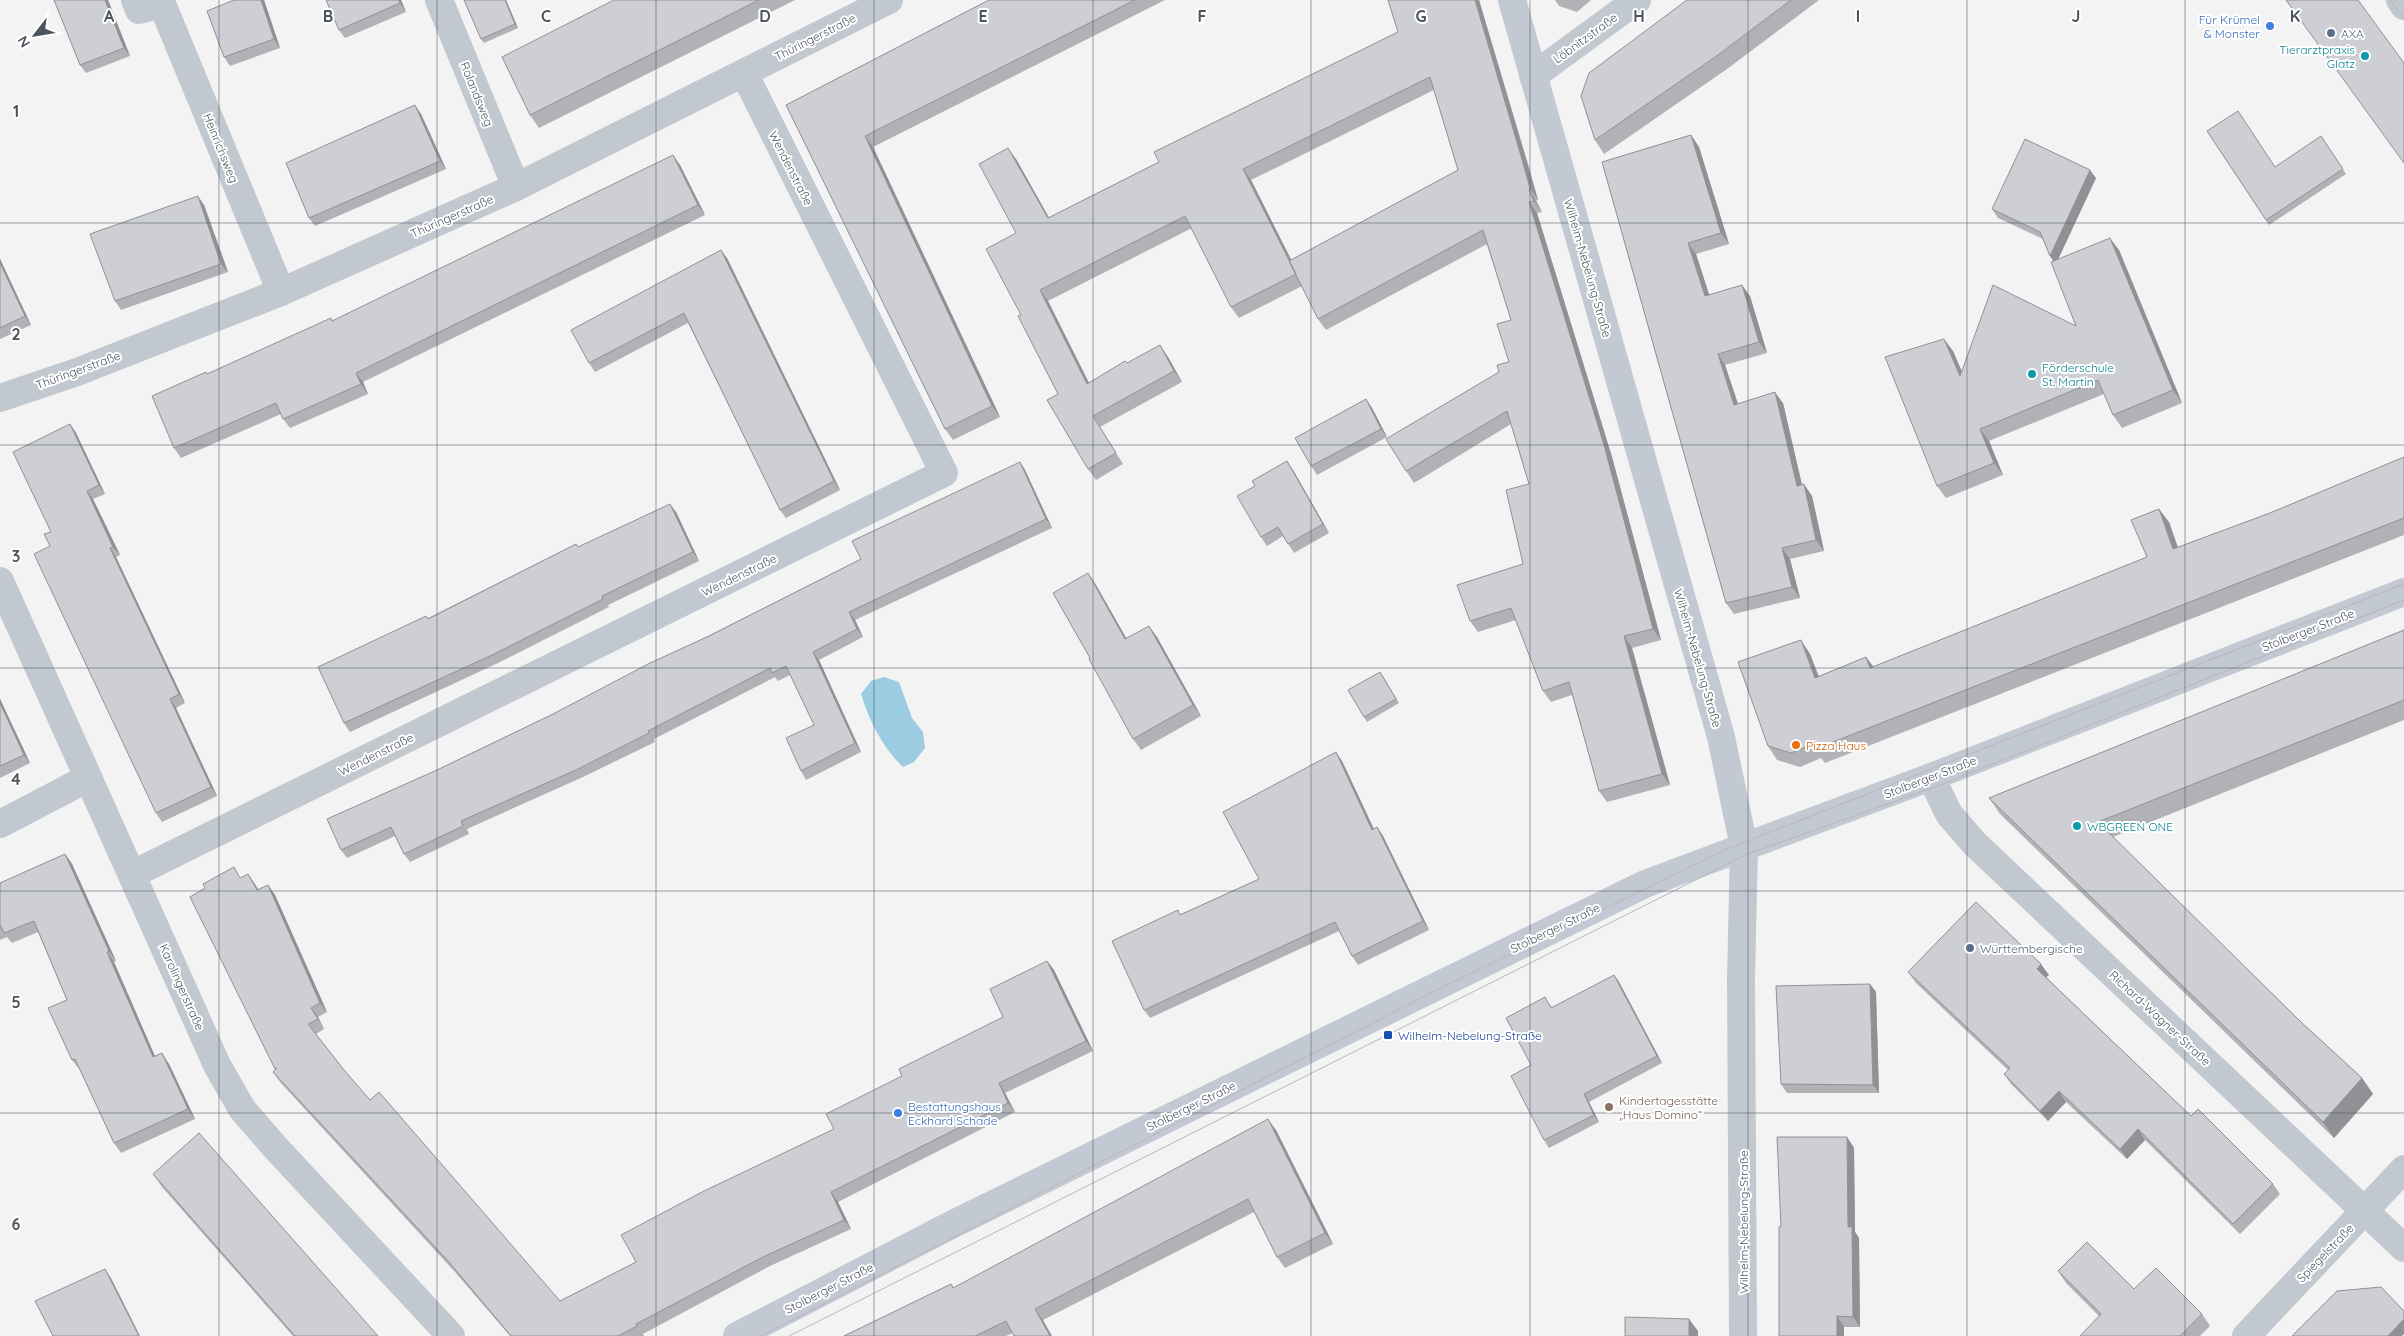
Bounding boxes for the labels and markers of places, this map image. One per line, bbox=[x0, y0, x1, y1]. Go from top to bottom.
place label: Für Krümel & Monster bbox=[2199, 12, 2260, 41]
marker: Für Krümel & Monster bbox=[2264, 20, 2276, 32]
place label: AXA bbox=[2341, 26, 2364, 41]
marker: AXA bbox=[2325, 27, 2337, 39]
place label: Tierarztpraxis Glatz bbox=[2279, 42, 2355, 71]
marker: Tierarztpraxis Glatz bbox=[2359, 50, 2371, 62]
place label: Förderschule St. Martin bbox=[2042, 360, 2114, 389]
marker: Förderschule St. Martin bbox=[2026, 368, 2038, 380]
place label: Pizza Haus bbox=[1806, 738, 1866, 753]
marker: Pizza Haus bbox=[1790, 739, 1802, 751]
place label: WBGREEN ONE bbox=[2087, 819, 2173, 834]
marker: WBGREEN ONE bbox=[2071, 820, 2083, 832]
place label: Württembergische bbox=[1980, 941, 2083, 956]
marker: Württembergische bbox=[1964, 942, 1976, 954]
place label: Wilhelm-Nebelung-Straße bbox=[1398, 1028, 1542, 1043]
marker: Wilhelm-Nebelung-Straße bbox=[1382, 1029, 1394, 1041]
place label: Kindertagesstätte „Haus Domino“ bbox=[1619, 1093, 1718, 1122]
place label: Bestattungshaus Eckhard Schade bbox=[908, 1099, 1001, 1128]
marker: Kindertagesstätte „Haus Domino“ bbox=[1603, 1101, 1615, 1113]
marker: Bestattungshaus Eckhard Schade bbox=[892, 1107, 904, 1119]

